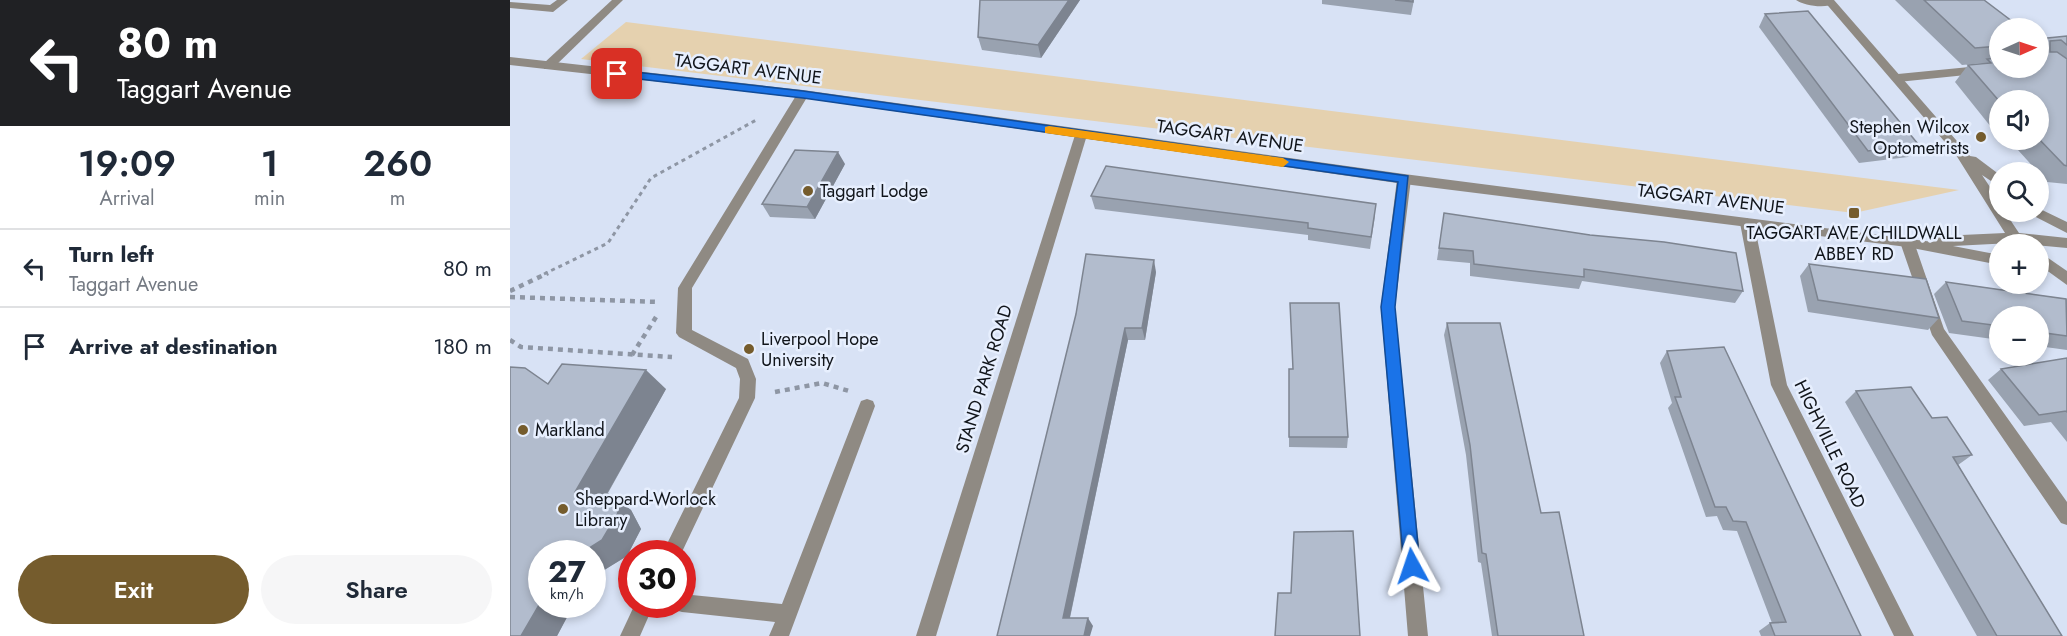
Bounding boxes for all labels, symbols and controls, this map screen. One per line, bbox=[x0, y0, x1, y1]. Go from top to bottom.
text: 80 m bbox=[117, 13, 218, 74]
north arrow bbox=[1989, 18, 2049, 78]
map controls bbox=[1989, 18, 2049, 366]
icon: left bbox=[18, 24, 96, 102]
street label: TAGGART AVENUE bbox=[673, 47, 823, 91]
pin bbox=[591, 48, 642, 99]
icon: arrive bbox=[600, 57, 633, 90]
text: Taggart Avenue bbox=[117, 69, 292, 108]
button: sound bbox=[1989, 90, 2049, 150]
street label: TAGGART AVENUE bbox=[1155, 113, 1305, 159]
place label: Stephen Wilcox Optometrists bbox=[1849, 114, 1969, 161]
marker: Stephen Wilcox Optometrists bbox=[1974, 130, 1988, 144]
text: 19:09 bbox=[78, 137, 176, 189]
text: 1 bbox=[261, 137, 279, 189]
text: 260 bbox=[363, 137, 432, 189]
button: search bbox=[1989, 162, 2049, 222]
street label: TAGGART AVENUE bbox=[1636, 177, 1786, 221]
place label: Taggart Lodge bbox=[820, 178, 928, 204]
text: Arrival bbox=[99, 184, 155, 213]
text: min bbox=[254, 184, 285, 213]
text: m bbox=[390, 184, 405, 213]
marker: Taggart Lodge bbox=[801, 184, 815, 198]
marker: TAGGART AVE/CHILDWALL ABBEY RD bbox=[1847, 206, 1861, 220]
place label: TAGGART AVE/CHILDWALL ABBEY RD bbox=[1746, 220, 1962, 267]
button: + bbox=[1989, 234, 2049, 294]
text: Turn left bbox=[69, 238, 154, 270]
icon: left bbox=[18, 252, 51, 285]
text: 80 m bbox=[443, 252, 492, 284]
text: Taggart Avenue bbox=[69, 270, 198, 299]
street label: STAND PARK ROAD bbox=[949, 302, 1019, 456]
button: − bbox=[1989, 306, 2049, 366]
place label: Liverpool Hope University bbox=[761, 326, 879, 373]
icon: arrive bbox=[18, 330, 51, 363]
text: Arrive at destination bbox=[69, 330, 278, 362]
text: 180 m bbox=[433, 330, 492, 362]
marker: Liverpool Hope University bbox=[742, 342, 756, 356]
street label: HIGHVILLE ROAD bbox=[1788, 375, 1872, 513]
place label: Markland bbox=[535, 417, 605, 443]
marker: Markland bbox=[516, 423, 530, 437]
place label: Sheppard-Worlock Library bbox=[575, 486, 716, 533]
marker: Sheppard-Worlock Library bbox=[556, 502, 570, 516]
position arrow bbox=[1380, 534, 1444, 598]
speed limit sign: 30 bbox=[618, 540, 696, 618]
text: 27 bbox=[548, 550, 586, 593]
button: Exit bbox=[18, 555, 249, 624]
button: Share bbox=[261, 555, 492, 624]
text: km/h bbox=[550, 583, 584, 605]

